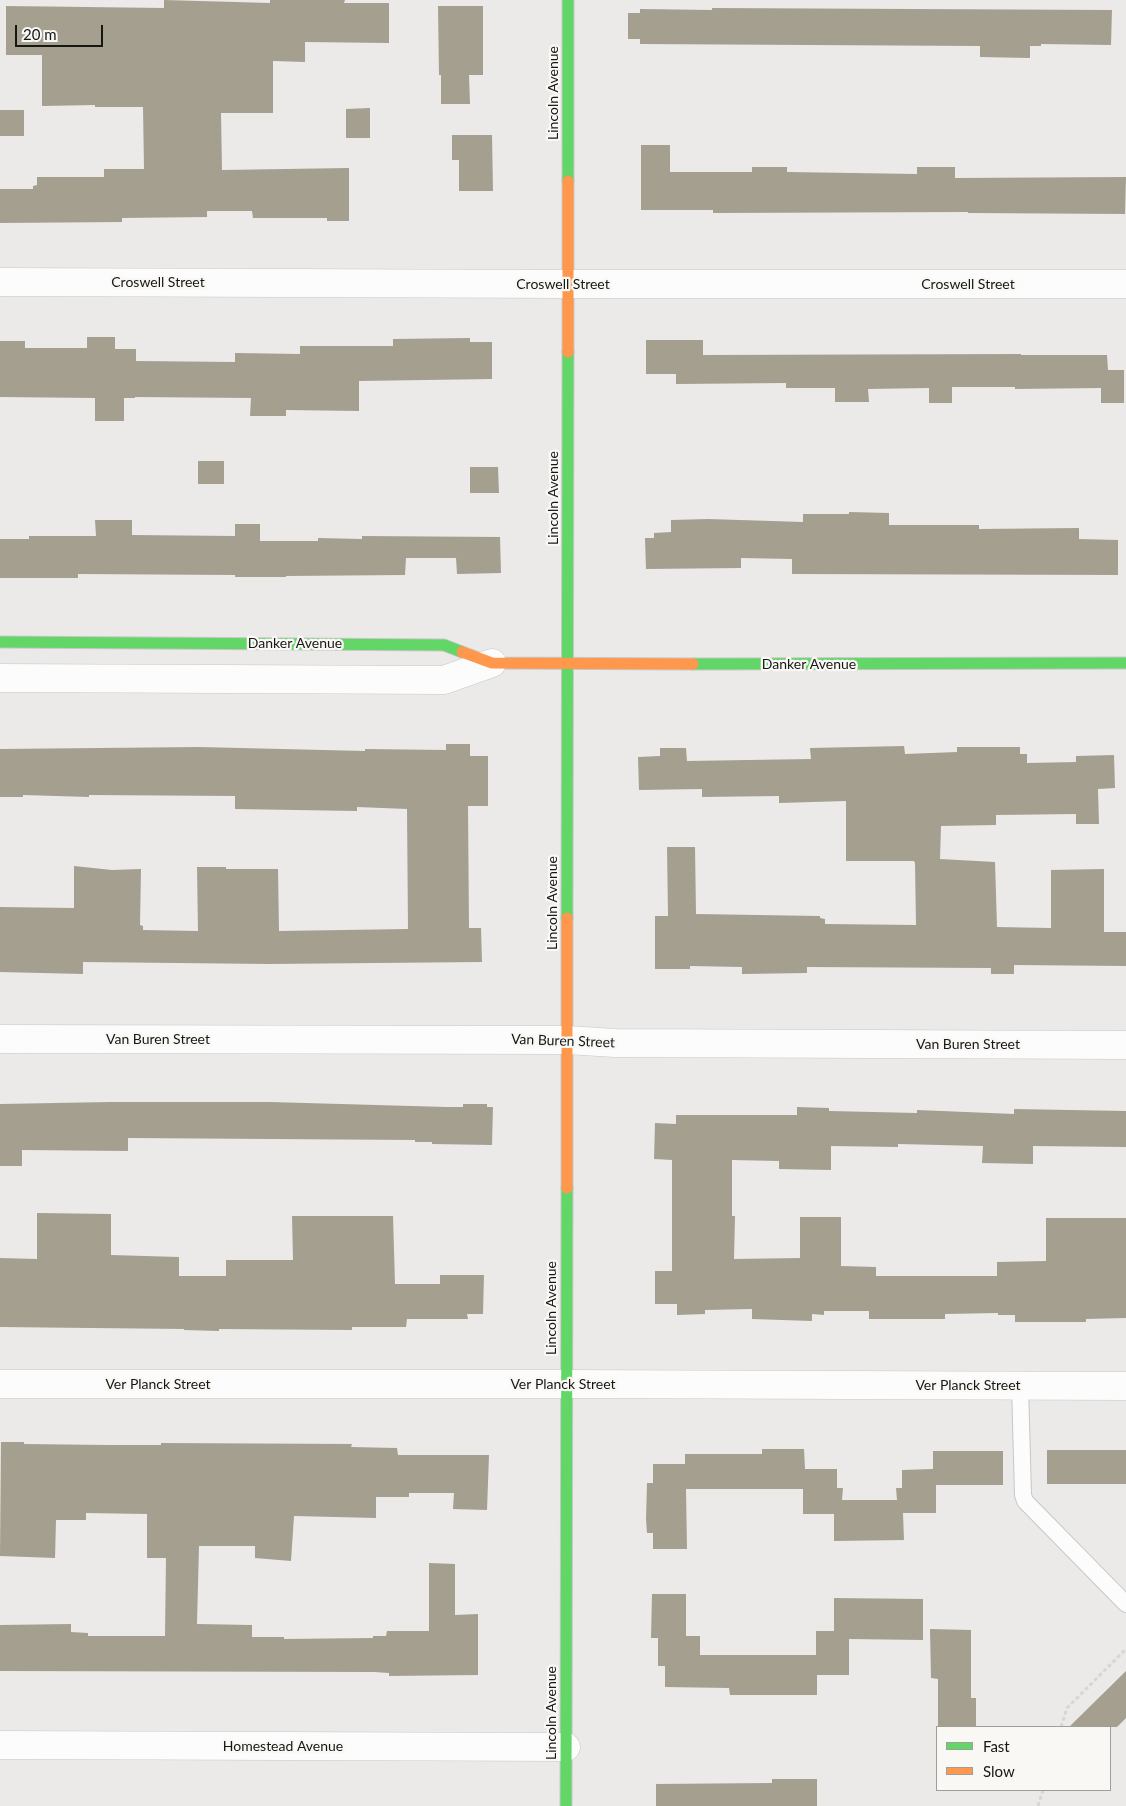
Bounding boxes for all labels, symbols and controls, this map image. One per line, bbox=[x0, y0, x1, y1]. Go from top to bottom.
scale bar bbox=[18, 15, 105, 47]
text: 20 m bbox=[23, 25, 57, 43]
street label: Lincoln Avenue bbox=[545, 46, 561, 140]
street label: Croswell Street bbox=[111, 274, 205, 290]
street label: Croswell Street bbox=[516, 276, 610, 292]
street label: Croswell Street bbox=[921, 276, 1015, 292]
street label: Lincoln Avenue bbox=[545, 451, 561, 545]
street label: Danker Avenue bbox=[248, 635, 342, 651]
street label: Danker Avenue bbox=[762, 656, 856, 672]
street label: Lincoln Avenue bbox=[544, 856, 560, 950]
street label: Van Buren Street bbox=[106, 1031, 210, 1047]
street label: Van Buren Street bbox=[511, 1031, 615, 1051]
street label: Van Buren Street bbox=[916, 1036, 1020, 1052]
street label: Lincoln Avenue bbox=[543, 1261, 559, 1355]
street label: Ver Planck Street bbox=[105, 1376, 211, 1392]
street label: Ver Planck Street bbox=[510, 1376, 616, 1392]
street label: Ver Planck Street bbox=[915, 1377, 1021, 1393]
street label: Lincoln Avenue bbox=[543, 1666, 559, 1760]
legend bbox=[936, 1726, 1111, 1791]
text: Fast bbox=[983, 1737, 1010, 1755]
street label: Homestead Avenue bbox=[223, 1738, 343, 1754]
text: Slow bbox=[983, 1762, 1015, 1780]

